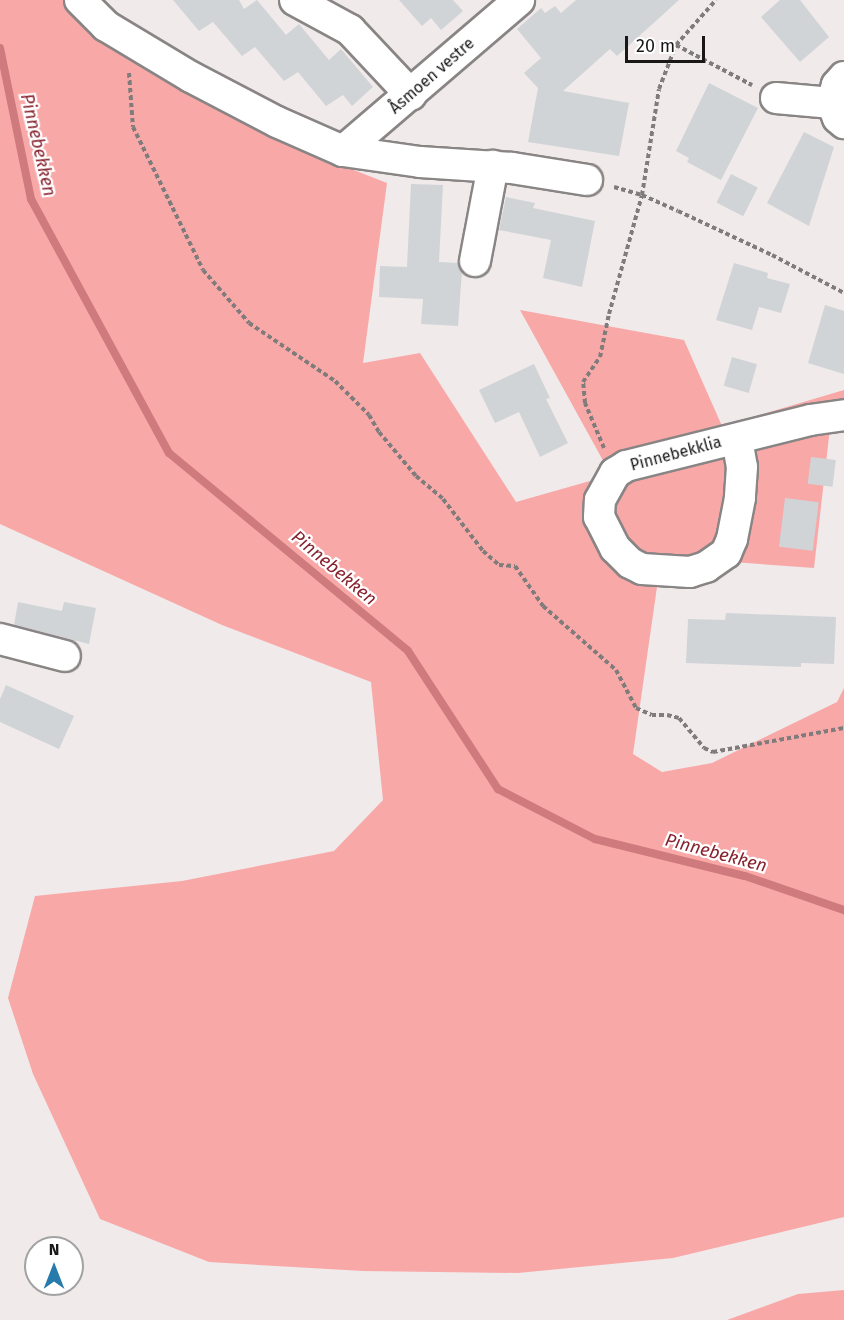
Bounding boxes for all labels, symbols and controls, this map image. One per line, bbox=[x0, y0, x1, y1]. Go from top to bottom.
scale bar bbox=[628, 24, 708, 62]
street label: Åsmoen vestre bbox=[386, 34, 478, 118]
text: 20 m bbox=[636, 35, 675, 57]
water label: Pinnebekken bbox=[16, 92, 60, 198]
street label: Pinnebekklia bbox=[628, 433, 724, 475]
water label: Pinnebekken bbox=[287, 526, 381, 610]
water label: Pinnebekken bbox=[663, 829, 769, 877]
north arrow bbox=[24, 1236, 84, 1296]
text: N bbox=[49, 1240, 59, 1259]

